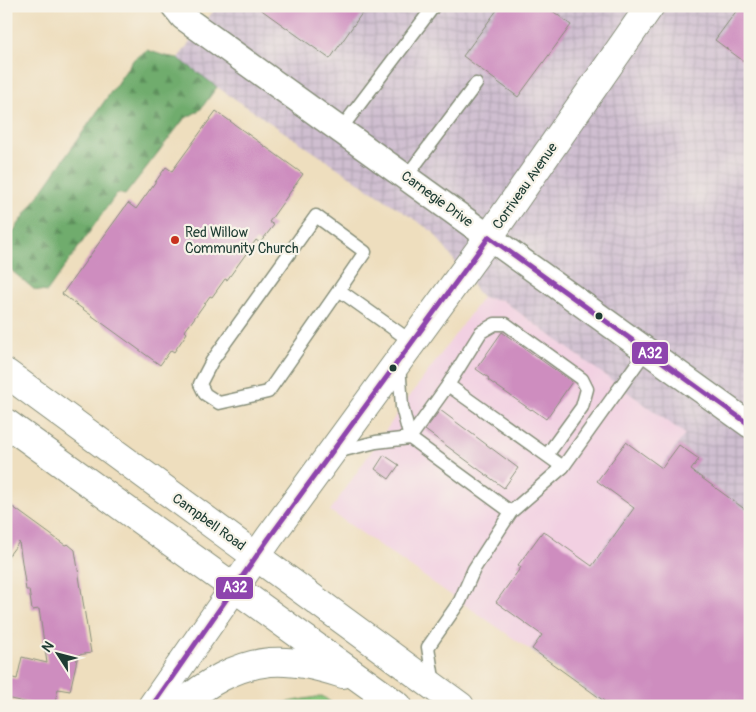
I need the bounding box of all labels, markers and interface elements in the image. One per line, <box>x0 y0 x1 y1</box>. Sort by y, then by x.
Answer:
street label: Corriveau Avenue <box>489 139 561 232</box>
street label: Carnegie Drive <box>398 167 476 231</box>
place label: Red Willow Community Church <box>185 224 299 257</box>
marker: Red Willow Community Church <box>169 234 181 246</box>
unlabelled marker <box>594 311 604 321</box>
line badge: A32 <box>631 341 669 365</box>
text: A32 <box>638 345 663 362</box>
unlabelled marker <box>388 363 398 373</box>
street label: Campbell Road <box>169 490 249 554</box>
line badge: A32 <box>215 576 254 600</box>
text: A32 <box>223 579 248 596</box>
north arrow <box>32 630 82 680</box>
text: N <box>38 638 58 655</box>

